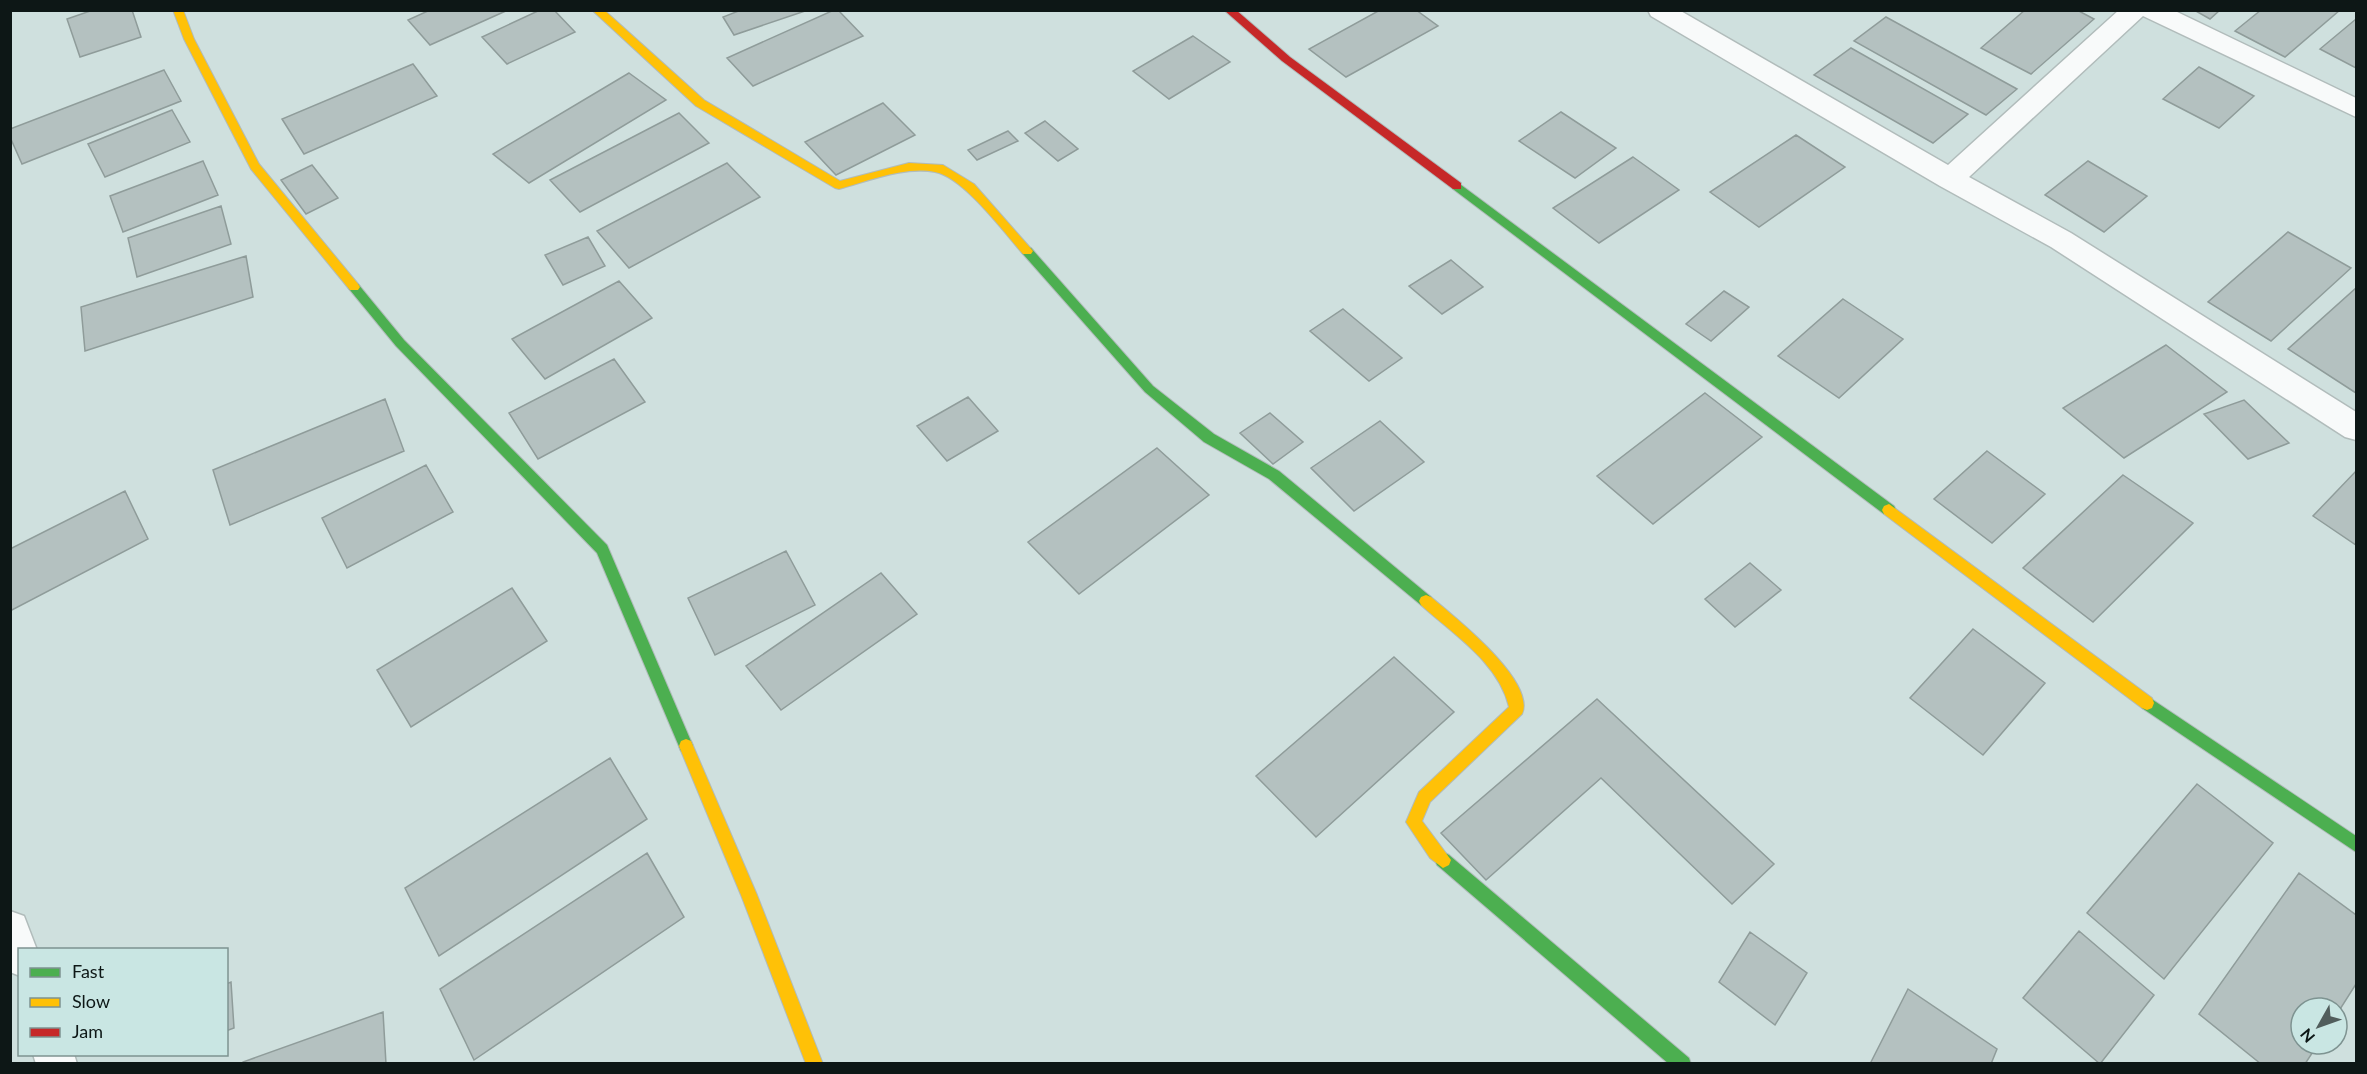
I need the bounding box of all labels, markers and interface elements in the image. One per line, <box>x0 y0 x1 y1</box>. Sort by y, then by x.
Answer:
legend <box>18 948 228 1056</box>
text: Fast <box>72 960 105 982</box>
text: Slow <box>72 990 110 1012</box>
north arrow <box>2289 996 2349 1056</box>
text: Jam <box>72 1020 103 1042</box>
text: N <box>2296 1025 2318 1047</box>

